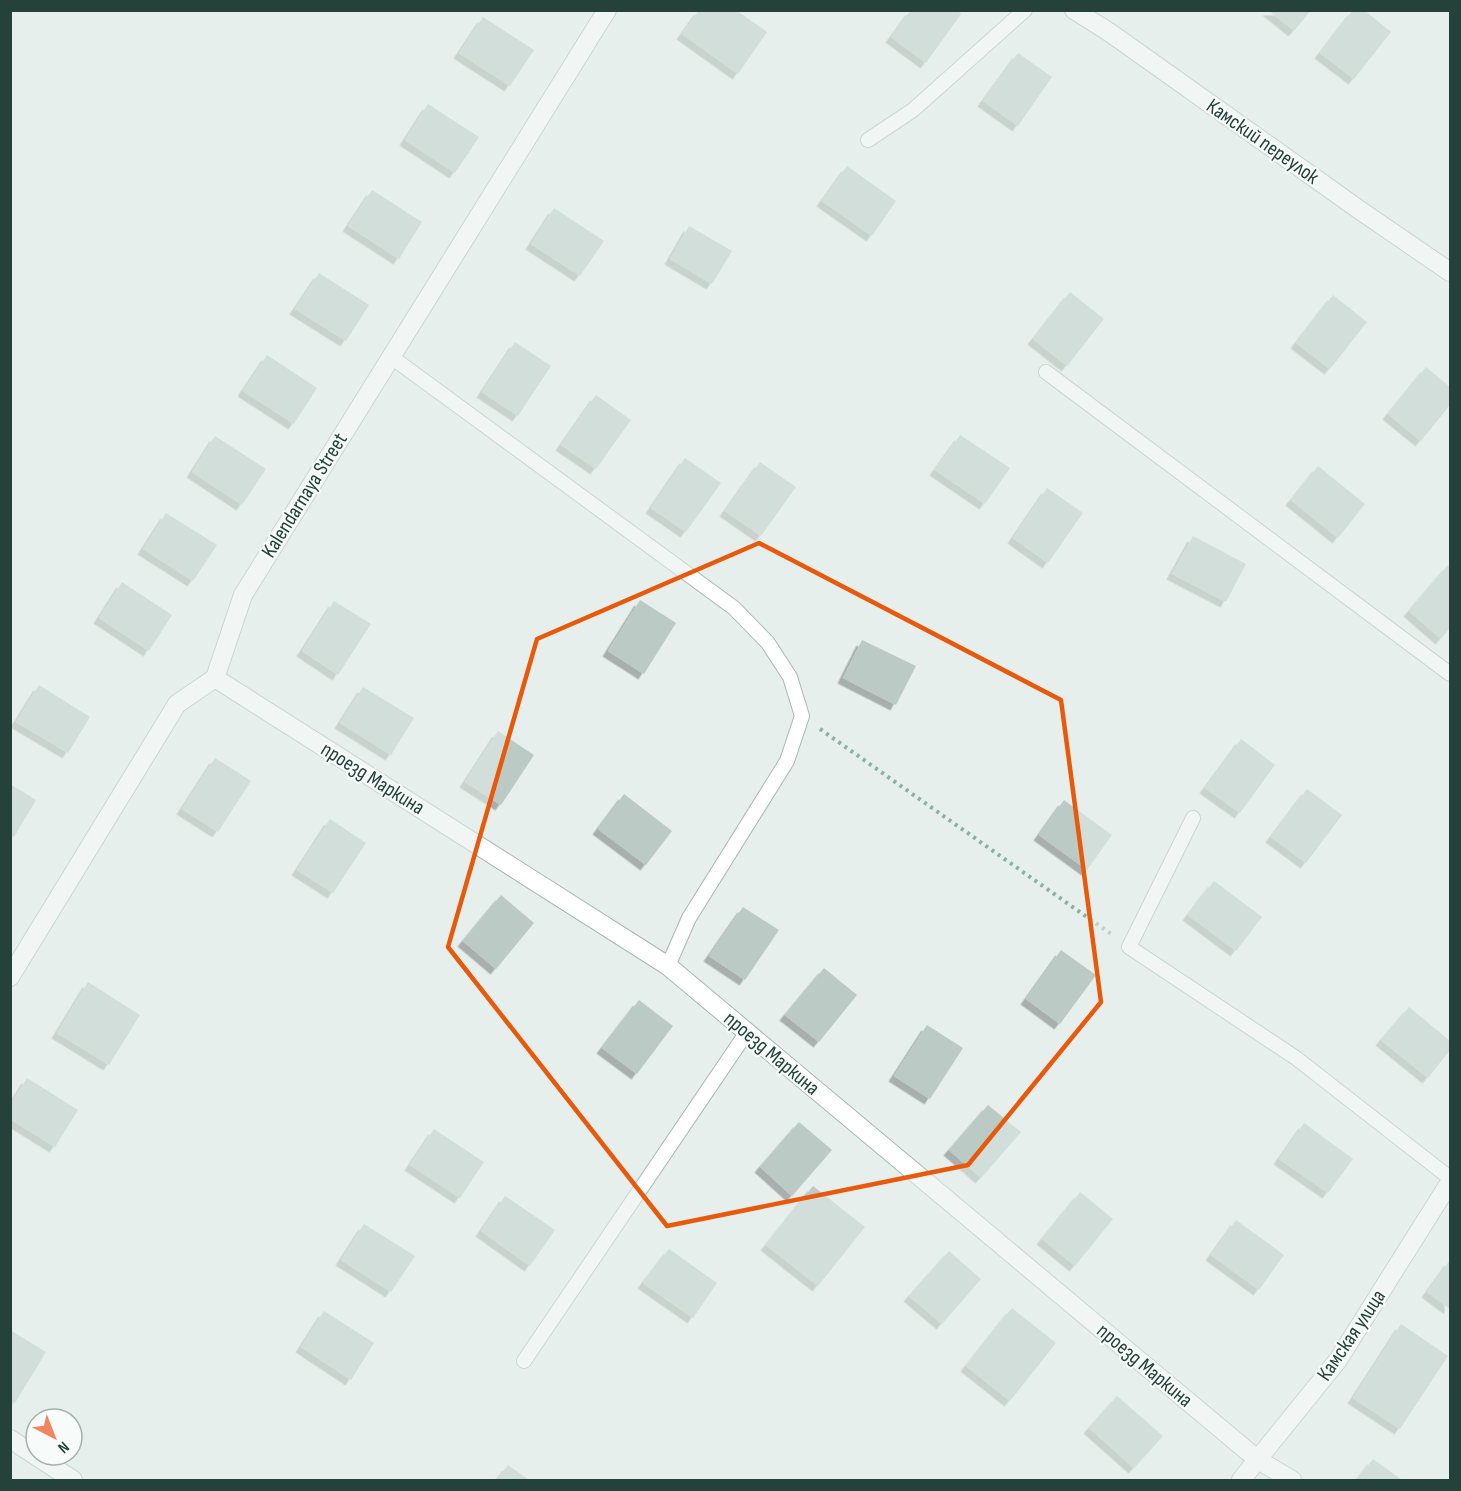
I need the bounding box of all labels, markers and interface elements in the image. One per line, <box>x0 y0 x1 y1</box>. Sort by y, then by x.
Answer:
street label: Камский переулок <box>1202 93 1324 189</box>
street label: Kalendarnaya Street <box>256 428 353 562</box>
street label: проезд Маркина <box>316 737 429 820</box>
street label: проезд Маркина <box>719 1006 825 1101</box>
street label: Камская улица <box>1312 1285 1391 1386</box>
street label: проезд Маркина <box>1092 1318 1198 1413</box>
north arrow <box>24 1407 84 1467</box>
text: N <box>54 1437 73 1457</box>

